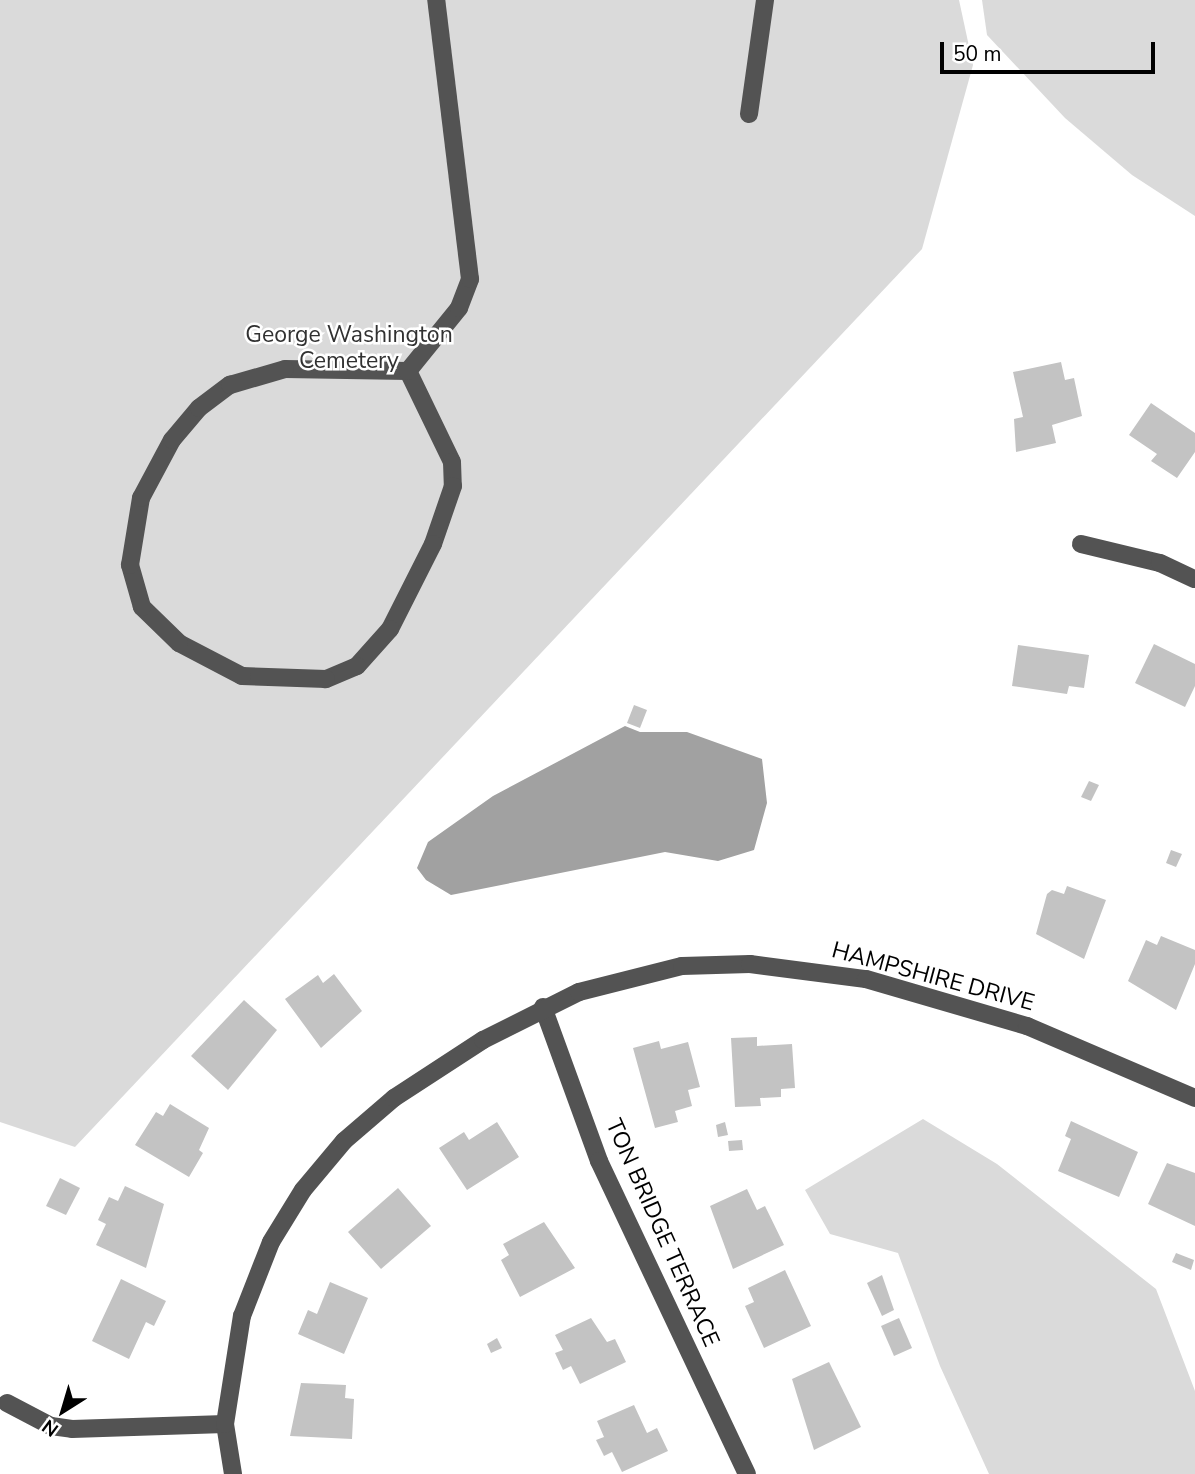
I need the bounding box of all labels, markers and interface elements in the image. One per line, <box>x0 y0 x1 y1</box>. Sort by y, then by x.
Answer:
scale bar <box>943 28 1158 72</box>
text: 50 m <box>953 40 1002 68</box>
park label: George Washington Cemetery <box>245 321 453 375</box>
street label: HAMPSHIRE DRIVE <box>829 937 1037 1017</box>
street label: TON BRIDGE TERRACE <box>599 1115 725 1351</box>
north arrow <box>28 1376 98 1446</box>
text: N <box>37 1413 64 1442</box>

